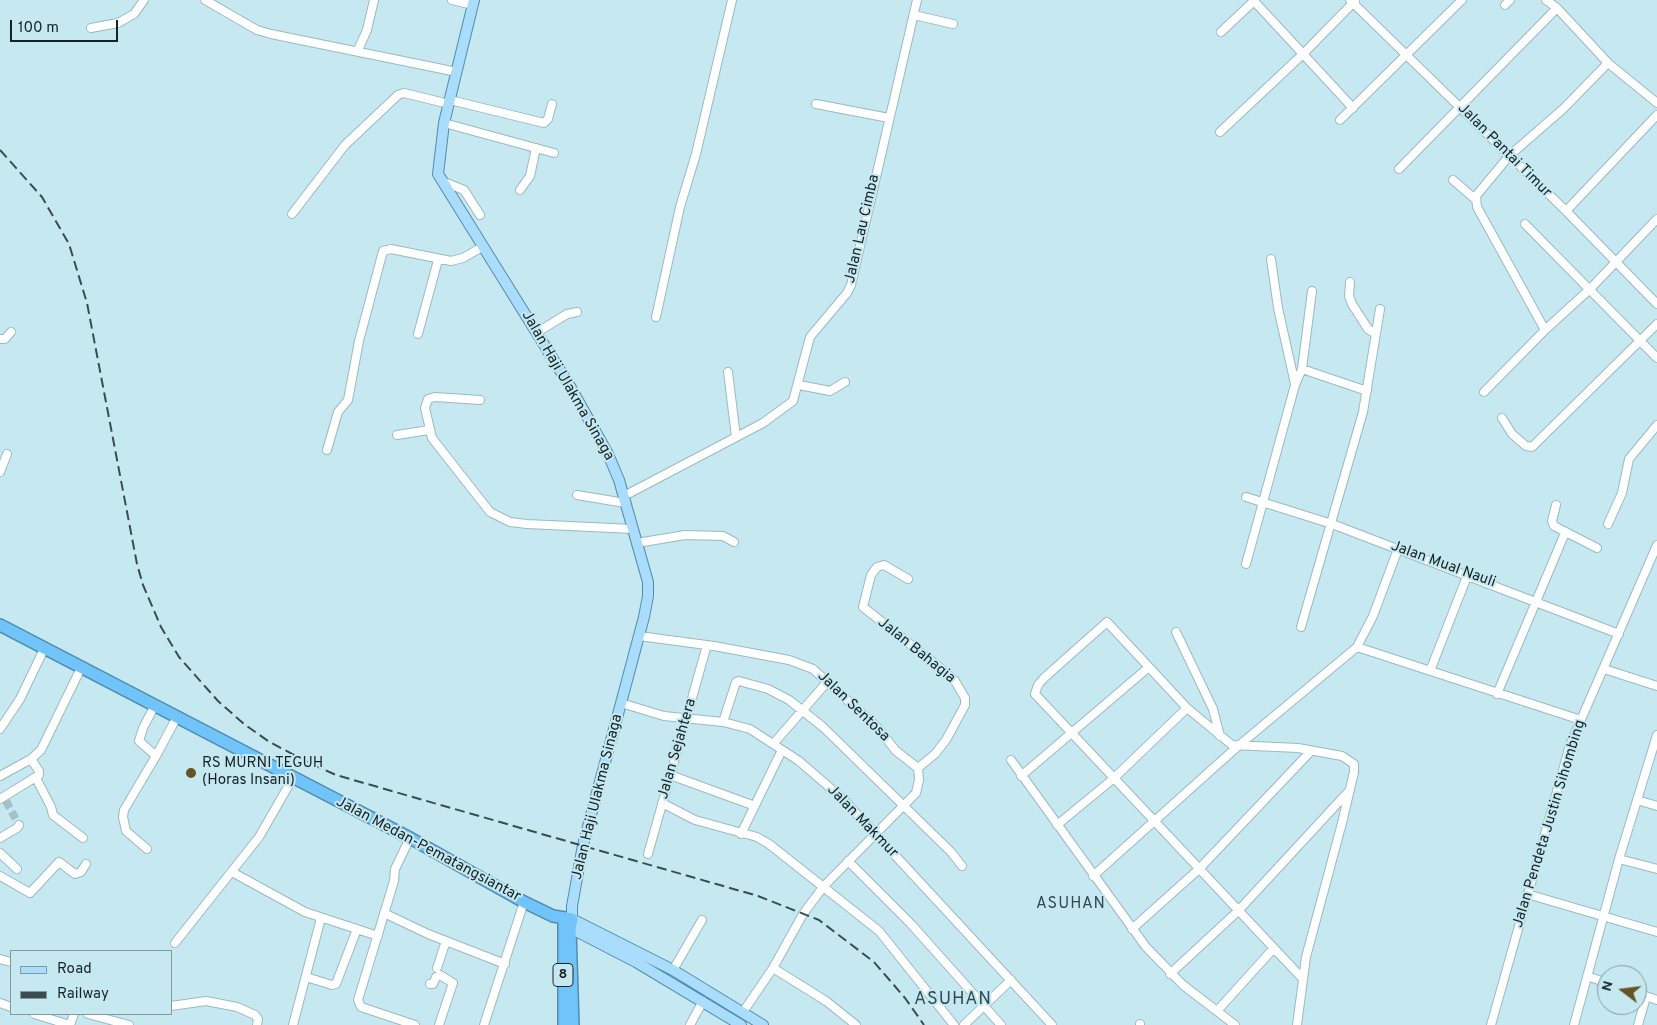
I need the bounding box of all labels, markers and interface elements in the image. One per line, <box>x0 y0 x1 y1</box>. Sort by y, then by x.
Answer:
scale bar <box>12 10 120 42</box>
text: 100 m <box>18 19 59 38</box>
street label: Jalan Pantai Timur <box>1453 100 1555 202</box>
street label: Jalan Lau Cimba <box>842 173 884 285</box>
street label: Jalan Haji Ulakma Sinaga <box>517 308 617 464</box>
street label: Jalan Mual Nauli <box>1388 538 1498 592</box>
street label: Jalan Bahagia <box>874 614 958 688</box>
street label: Jalan Sentosa <box>813 668 893 746</box>
street label: Jalan Sejahtera <box>655 697 701 801</box>
street label: Jalan Haji Ulakma Sinaga <box>569 712 627 882</box>
street label: Jalan Pendeta Justin Sihombing <box>1510 718 1590 930</box>
place label: RS MURNI TEGUH (Horas Insani) <box>202 755 323 790</box>
marker: RS MURNI TEGUH (Horas Insani) <box>184 766 198 780</box>
street label: Jalan Makmur <box>823 782 901 862</box>
street label: Jalan Medan-Pematangsiantar <box>333 794 523 906</box>
district label: ASUHAN <box>1035 895 1107 915</box>
legend <box>10 950 172 1015</box>
text: Road <box>57 960 92 979</box>
road number: 8 <box>553 964 573 986</box>
north arrow <box>1597 965 1647 1015</box>
text: N <box>1598 979 1618 993</box>
text: Railway <box>57 985 109 1004</box>
district label: ASUHAN <box>913 989 993 1011</box>

